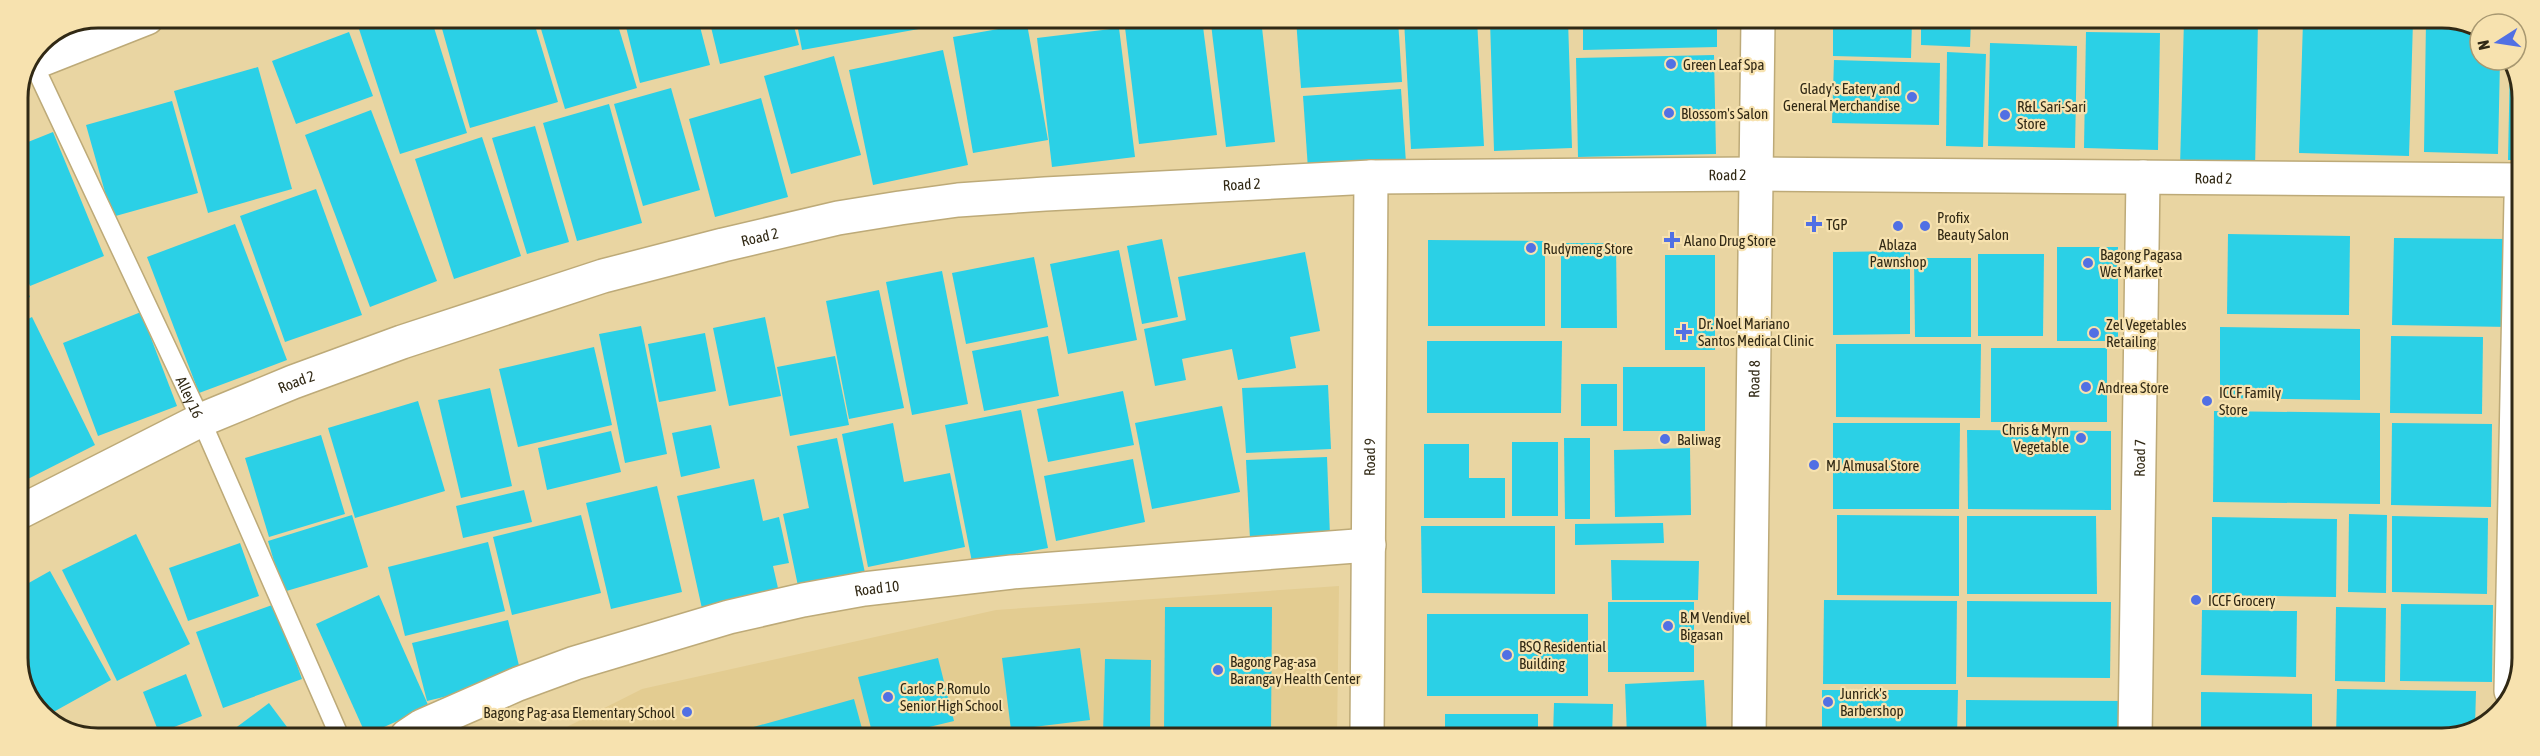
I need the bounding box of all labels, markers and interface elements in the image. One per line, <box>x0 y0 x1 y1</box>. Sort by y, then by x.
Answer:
north arrow <box>2468 12 2528 72</box>
text: N <box>2474 39 2493 52</box>
place label: Green Leaf Spa <box>1683 56 1764 73</box>
marker: Green Leaf Spa <box>1664 57 1678 71</box>
place label: Glady's Eatery and General Merchandise <box>1783 80 1900 114</box>
marker: Glady's Eatery and General Merchandise <box>1905 90 1919 104</box>
place label: R&L Sari-Sari Store <box>2017 98 2086 132</box>
place label: Blossom's Salon <box>1681 105 1768 122</box>
marker: Blossom's Salon <box>1662 106 1676 120</box>
marker: R&L Sari-Sari Store <box>1998 108 2012 122</box>
street label: Road 2 <box>1708 166 1746 183</box>
street label: Road 2 <box>2194 169 2232 186</box>
street label: Road 2 <box>1222 174 1261 193</box>
place label: Profix Beauty Salon <box>1937 209 2009 243</box>
place label: TGP <box>1826 216 1848 233</box>
marker: TGP <box>1807 217 1821 231</box>
marker: Ablaza Pawnshop <box>1891 219 1905 233</box>
marker: Profix Beauty Salon <box>1918 219 1932 233</box>
street label: Road 2 <box>739 224 780 249</box>
place label: Alano Drug Store <box>1684 232 1776 249</box>
marker: Alano Drug Store <box>1665 233 1679 247</box>
place label: Ablaza Pawnshop <box>1870 236 1927 270</box>
place label: Rudymeng Store <box>1543 240 1633 257</box>
marker: Rudymeng Store <box>1524 241 1538 255</box>
place label: Bagong Pagasa Wet Market <box>2100 246 2183 280</box>
marker: Bagong Pagasa Wet Market <box>2081 256 2095 270</box>
place label: Dr. Noel Mariano Santos Medical Clinic <box>1698 315 1814 349</box>
place label: Zel Vegetables Retailing <box>2106 316 2187 350</box>
marker: Dr. Noel Mariano Santos Medical Clinic <box>1675 323 1693 341</box>
marker: Zel Vegetables Retailing <box>2087 326 2101 340</box>
street label: Road 8 <box>1745 360 1762 398</box>
street label: Road 2 <box>275 366 317 396</box>
street label: Alley 16 <box>173 373 207 421</box>
place label: Andrea Store <box>2098 379 2169 396</box>
marker: Andrea Store <box>2079 380 2093 394</box>
place label: ICCF Family Store <box>2219 384 2281 418</box>
marker: ICCF Family Store <box>2200 394 2214 408</box>
place label: Chris & Myrn Vegetable <box>2002 421 2069 455</box>
place label: Baliwag <box>1677 431 1721 448</box>
marker: Chris & Myrn Vegetable <box>2074 431 2088 445</box>
marker: Baliwag <box>1658 432 1672 446</box>
street label: Road 9 <box>1360 438 1378 476</box>
street label: Road 7 <box>2130 439 2148 477</box>
place label: MJ Almusal Store <box>1826 457 1920 474</box>
marker: MJ Almusal Store <box>1807 458 1821 472</box>
street label: Road 10 <box>853 577 900 599</box>
place label: ICCF Grocery <box>2208 592 2276 609</box>
marker: ICCF Grocery <box>2189 593 2203 607</box>
place label: B.M Vendivel Bigasan <box>1680 609 1750 643</box>
marker: B.M Vendivel Bigasan <box>1661 619 1675 633</box>
place label: BSQ Residential Building <box>1519 638 1606 672</box>
marker: BSQ Residential Building <box>1500 648 1514 662</box>
place label: Bagong Pag-asa Barangay Health Center <box>1230 653 1361 687</box>
marker: Bagong Pag-asa Barangay Health Center <box>1211 663 1225 677</box>
place label: Carlos P. Romulo Senior High School <box>900 680 1003 714</box>
place label: Junrick's Barbershop <box>1840 685 1904 719</box>
marker: Carlos P. Romulo Senior High School <box>881 690 895 704</box>
marker: Junrick's Barbershop <box>1821 695 1835 709</box>
place label: Bagong Pag-asa Elementary School <box>483 704 675 721</box>
marker: Bagong Pag-asa Elementary School <box>680 705 694 719</box>

